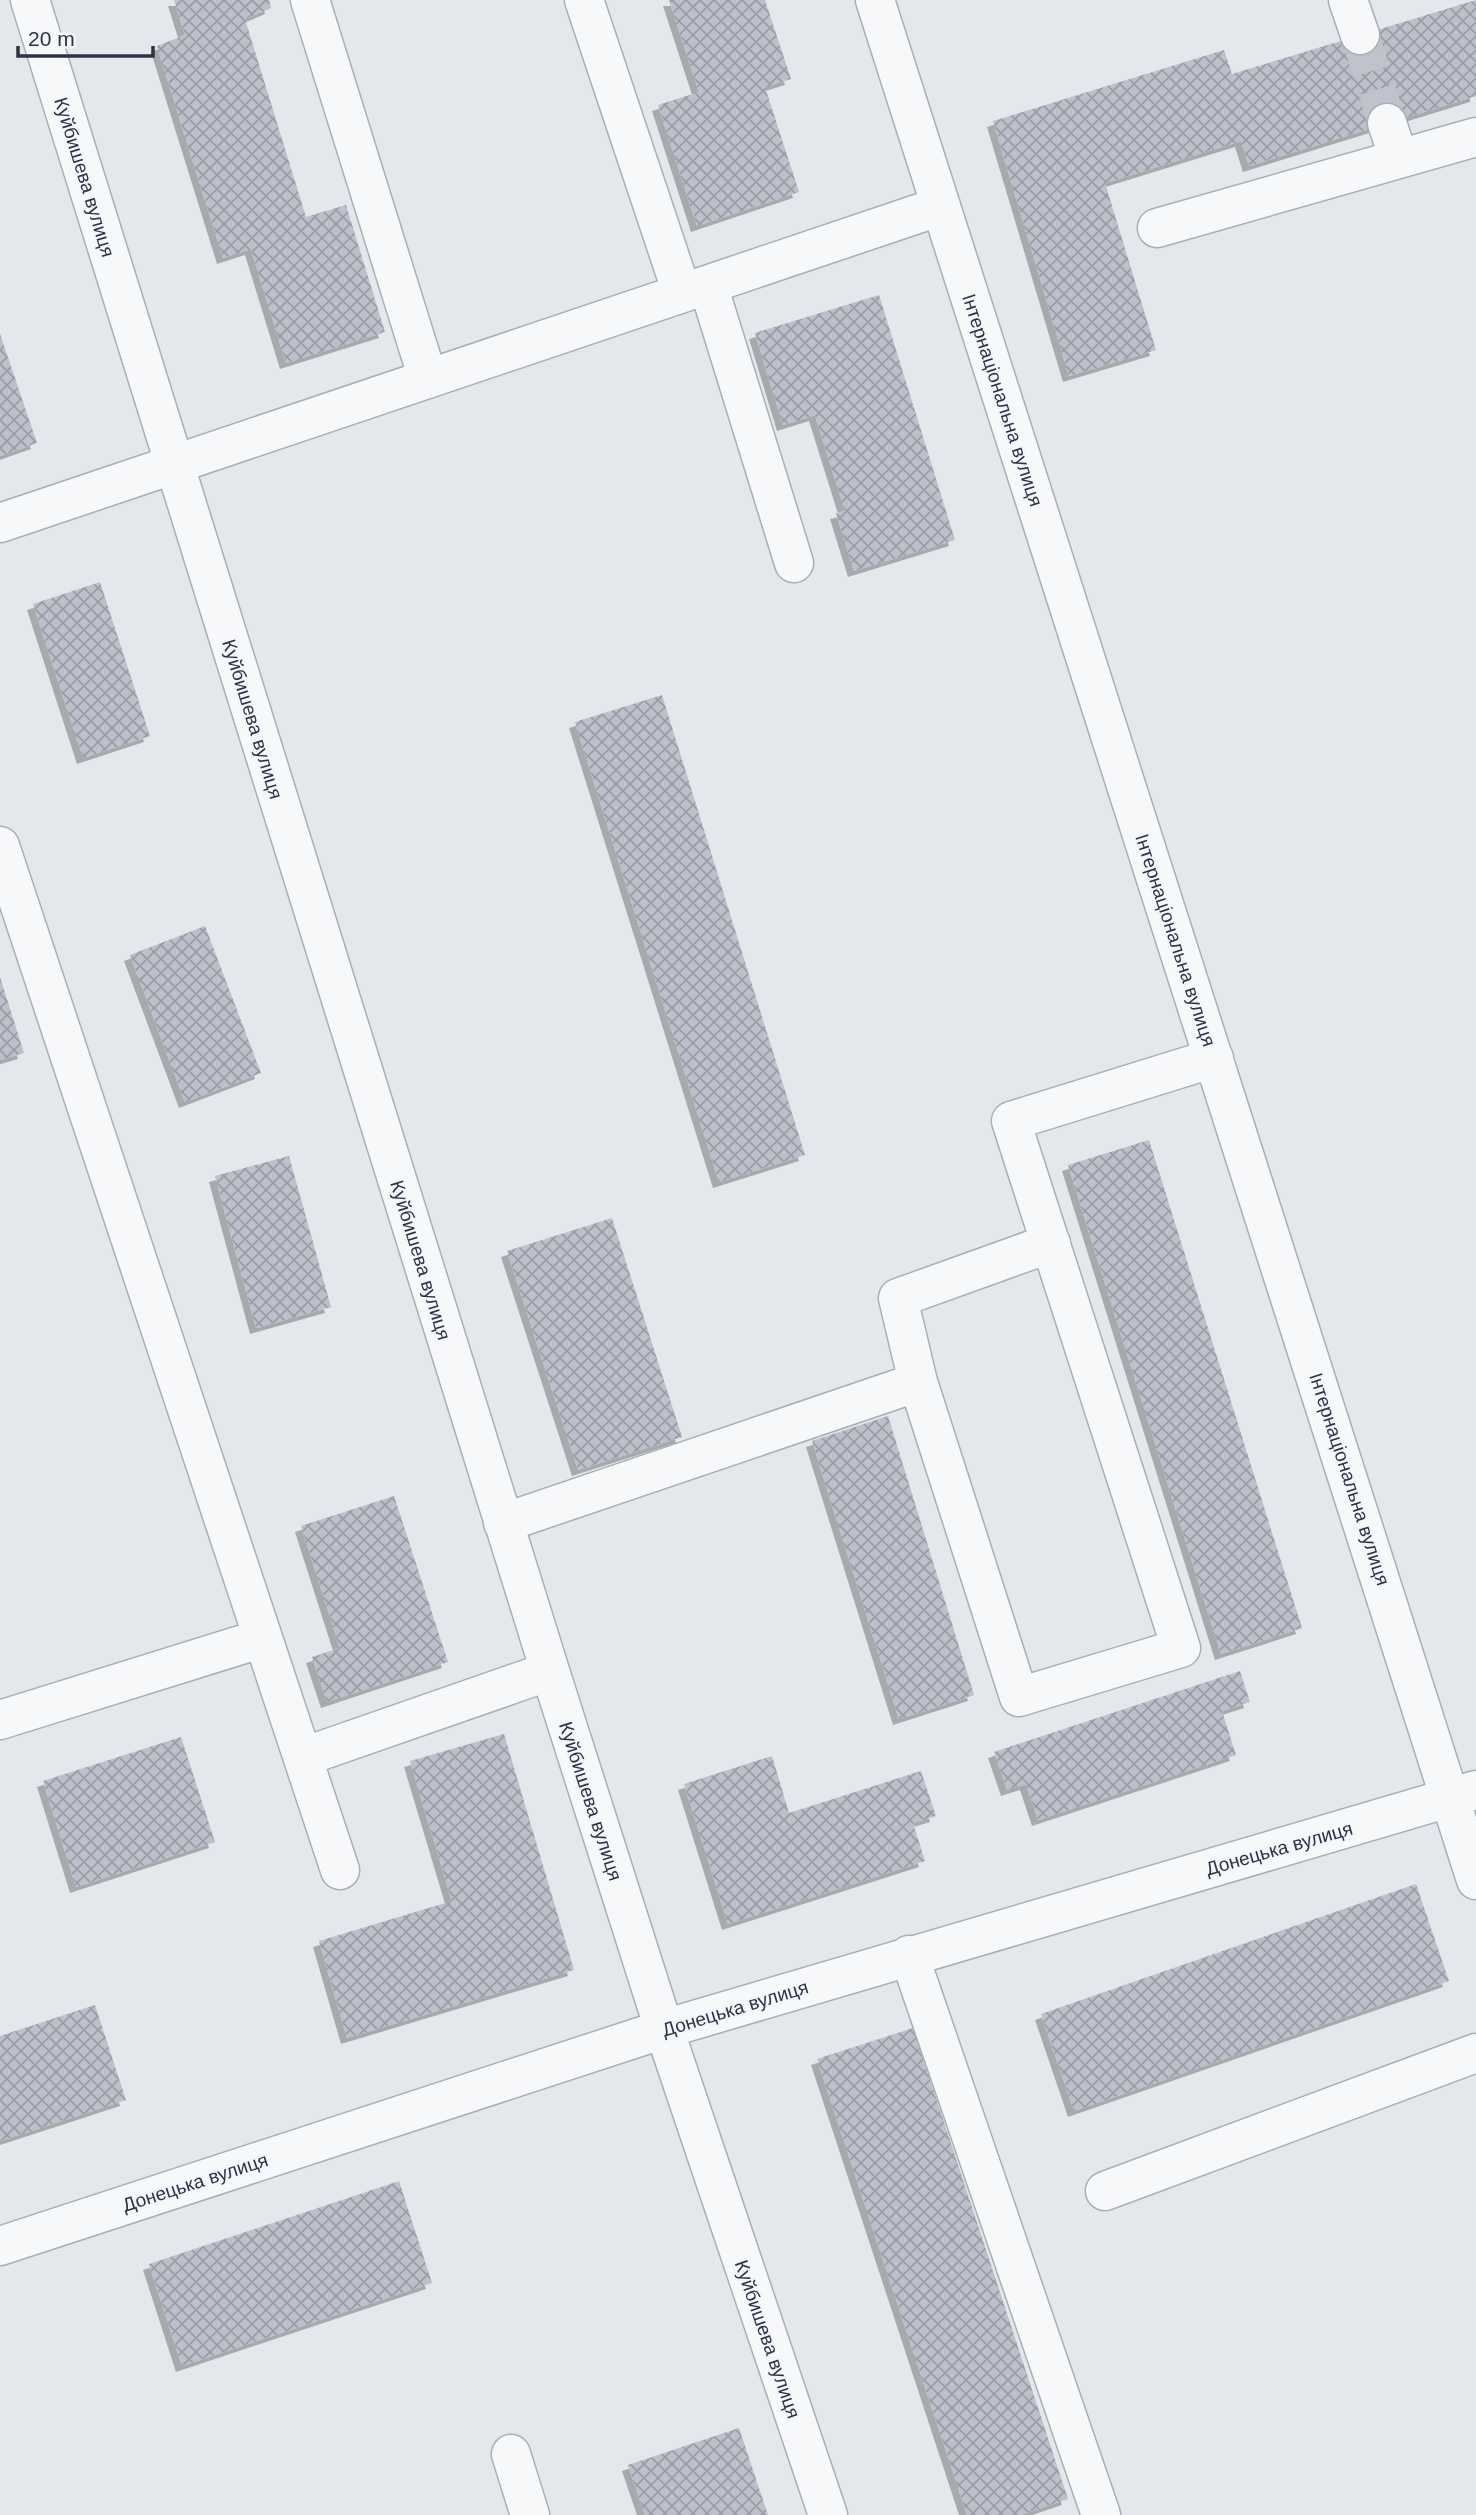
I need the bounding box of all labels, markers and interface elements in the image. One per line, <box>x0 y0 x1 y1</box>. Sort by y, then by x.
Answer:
scale bar <box>18 14 152 58</box>
text: 20 m <box>28 27 75 50</box>
street label: Куйбишева вулиця <box>50 95 119 260</box>
street label: Інтернаціональна вулиця <box>958 291 1047 509</box>
street label: Куйбишева вулиця <box>218 637 287 802</box>
street label: Інтернаціональна вулиця <box>1131 831 1220 1049</box>
street label: Куйбишева вулиця <box>386 1178 455 1343</box>
street label: Інтернаціональна вулиця <box>1305 1370 1394 1588</box>
street label: Куйбишева вулиця <box>555 1719 626 1883</box>
street label: Донецька вулиця <box>1203 1817 1355 1879</box>
street label: Донецька вулиця <box>660 1976 811 2041</box>
street label: Донецька вулиця <box>120 2149 271 2216</box>
street label: Куйбишева вулиця <box>731 2257 804 2421</box>

